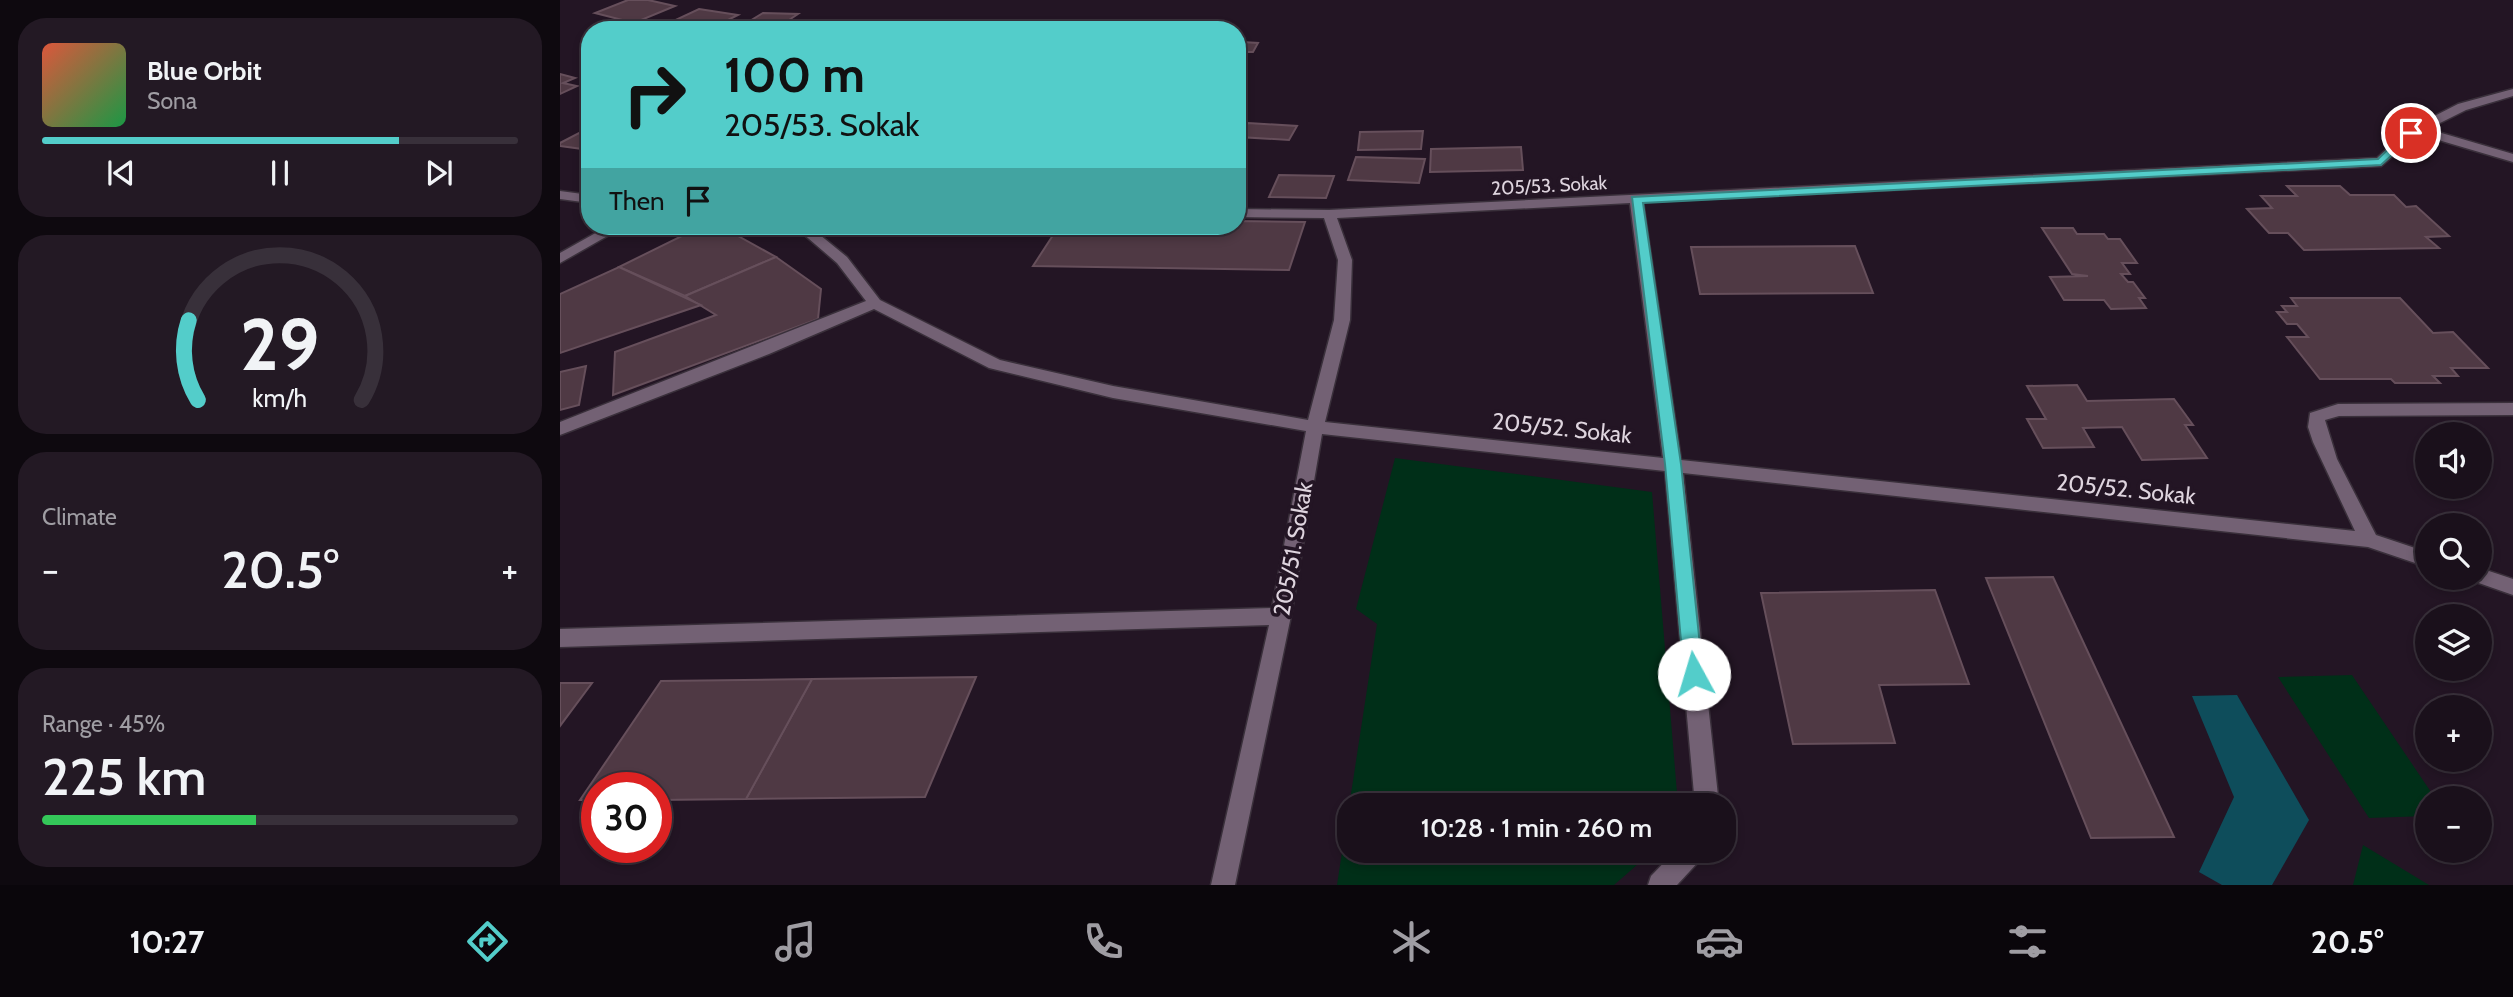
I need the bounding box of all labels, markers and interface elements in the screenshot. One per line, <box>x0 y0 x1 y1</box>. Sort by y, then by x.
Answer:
text: 100 m <box>724 45 865 104</box>
icon: right <box>609 49 700 140</box>
text: Blue Orbit <box>147 55 262 87</box>
text: Sona <box>147 87 197 115</box>
pin <box>2381 103 2441 163</box>
text: 205/53. Sokak <box>724 105 919 144</box>
icon: arrive <box>2392 114 2430 152</box>
icon: previous <box>102 154 140 192</box>
icon: pause <box>261 154 299 192</box>
icon: next <box>420 154 458 192</box>
street label: 205/53. Sokak <box>1490 171 1608 200</box>
icon: arrive <box>679 182 717 220</box>
text: Then <box>609 185 665 217</box>
text: 29 <box>240 301 320 389</box>
text: km/h <box>253 383 307 413</box>
street label: 205/52. Sokak <box>1491 407 1634 449</box>
map controls <box>2415 422 2492 863</box>
button: sound <box>2415 422 2492 499</box>
street label: 205/52. Sokak <box>2055 468 2198 510</box>
street label: 205/51. Sokak <box>1267 479 1319 618</box>
text: Climate <box>42 503 117 531</box>
button: search <box>2415 513 2492 590</box>
text: 20.5° <box>221 538 339 601</box>
text: − <box>42 546 59 593</box>
text: + <box>501 546 518 593</box>
button: layers <box>2415 604 2492 681</box>
position arrow <box>1657 637 1731 711</box>
button: + <box>2415 695 2492 772</box>
text: Range · 45% <box>42 710 165 738</box>
text: 225 km <box>42 745 206 808</box>
speed limit sign: 30 <box>581 772 672 863</box>
button: − <box>2415 786 2492 863</box>
text: 10:28 · 1 min · 260 m <box>1421 812 1652 844</box>
icon: directions <box>463 917 512 966</box>
icon: music <box>771 917 820 966</box>
icon: phone <box>1079 917 1128 966</box>
icon: climate <box>1387 917 1436 966</box>
icon: car <box>1695 917 1744 966</box>
icon: filters <box>2003 917 2052 966</box>
text: 10:27 <box>129 922 204 961</box>
text: 20.5° <box>2311 922 2384 961</box>

